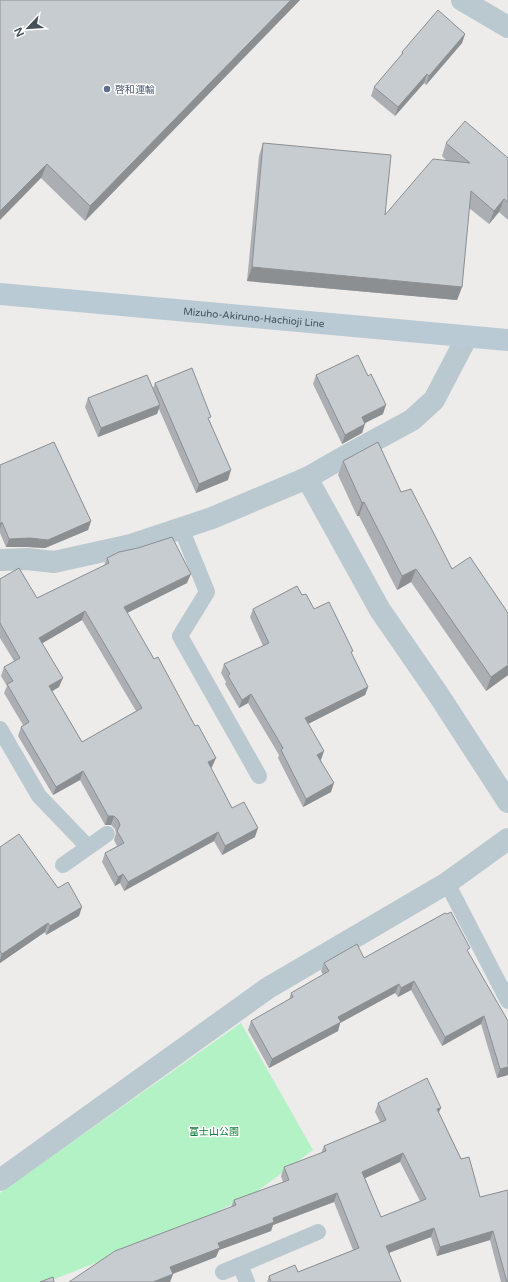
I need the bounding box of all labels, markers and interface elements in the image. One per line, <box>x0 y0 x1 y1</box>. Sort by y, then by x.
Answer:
north arrow <box>8 8 48 48</box>
text: N <box>12 25 27 39</box>
marker: 啓和運輸 <box>102 84 112 94</box>
place label: 啓和運輸 <box>115 84 155 96</box>
street label: Mizuho-Akiruno-Hachioji Line <box>183 306 325 330</box>
park label: 富士山公園 <box>189 1126 239 1138</box>

